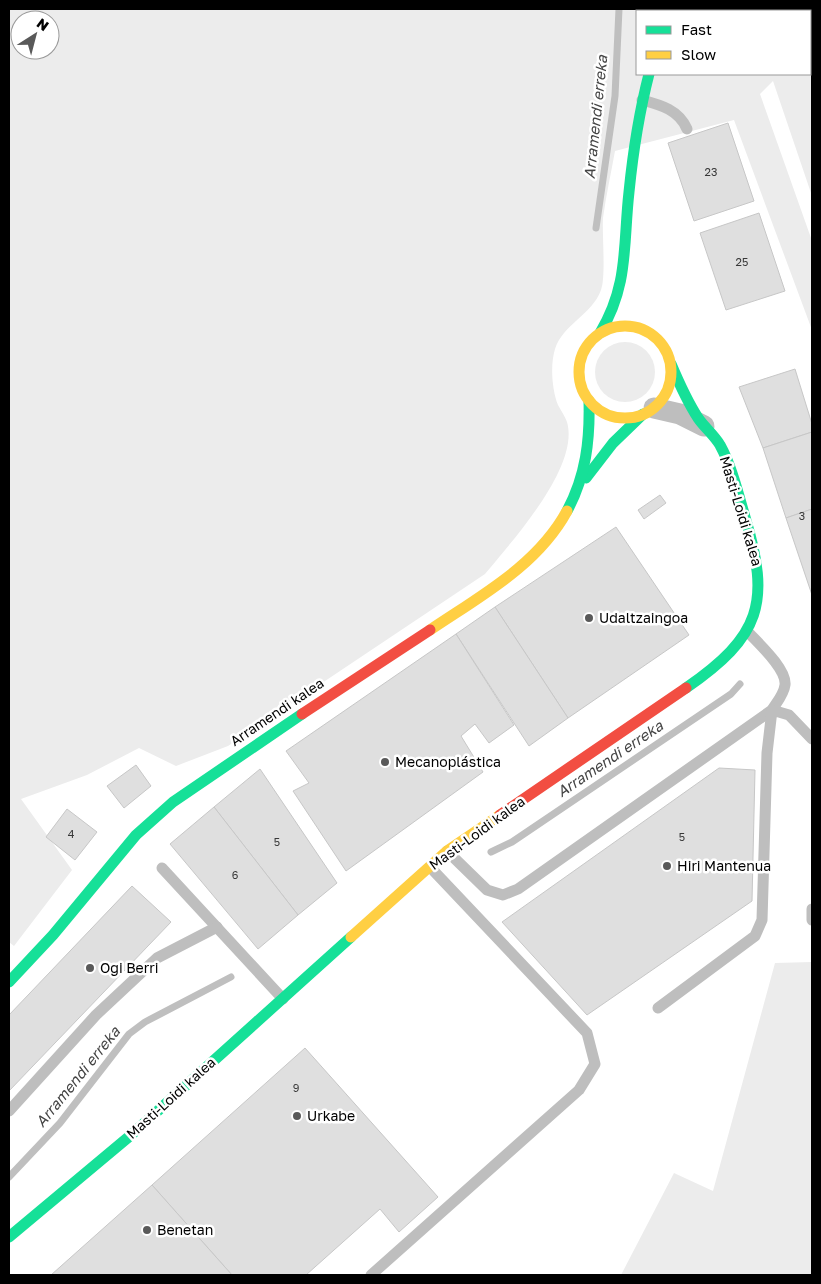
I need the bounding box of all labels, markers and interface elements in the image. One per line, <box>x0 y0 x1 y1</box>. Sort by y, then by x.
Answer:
north arrow <box>10 10 60 60</box>
legend <box>636 10 811 75</box>
text: N <box>34 14 52 34</box>
text: Fast <box>681 20 712 38</box>
text: Slow <box>681 45 716 63</box>
water label: Arramendi erreka <box>580 54 610 180</box>
house number: 23 <box>705 165 717 178</box>
house number: 25 <box>736 255 748 268</box>
street label: Masti-Loidi kalea <box>717 454 766 568</box>
house number: 3 <box>799 509 805 522</box>
place label: Udaltzaingoa <box>599 609 688 626</box>
marker: Udaltzaingoa <box>583 612 595 624</box>
street label: Arramendi kalea <box>227 674 327 749</box>
water label: Arramendi erreka <box>553 716 666 800</box>
place label: Mecanoplástica <box>395 753 501 770</box>
marker: Mecanoplástica <box>379 756 391 768</box>
street label: Masti-Loidi kalea <box>426 792 528 873</box>
house number: 4 <box>68 827 75 840</box>
house number: 5 <box>679 830 685 843</box>
house number: 5 <box>274 835 280 848</box>
place label: Hiri Mantenua <box>677 857 771 874</box>
marker: Hiri Mantenua <box>661 860 673 872</box>
house number: 6 <box>232 868 239 881</box>
place label: Ogi Berri <box>100 959 158 976</box>
marker: Ogi Berri <box>84 962 96 974</box>
water label: Arramendi erreka <box>31 1022 124 1130</box>
street label: Masti-Loidi kalea <box>123 1053 219 1142</box>
house number: 9 <box>293 1081 299 1094</box>
place label: Urkabe <box>307 1107 355 1124</box>
marker: Urkabe <box>291 1110 303 1122</box>
place label: Benetan <box>157 1221 213 1238</box>
marker: Benetan <box>141 1224 153 1236</box>

